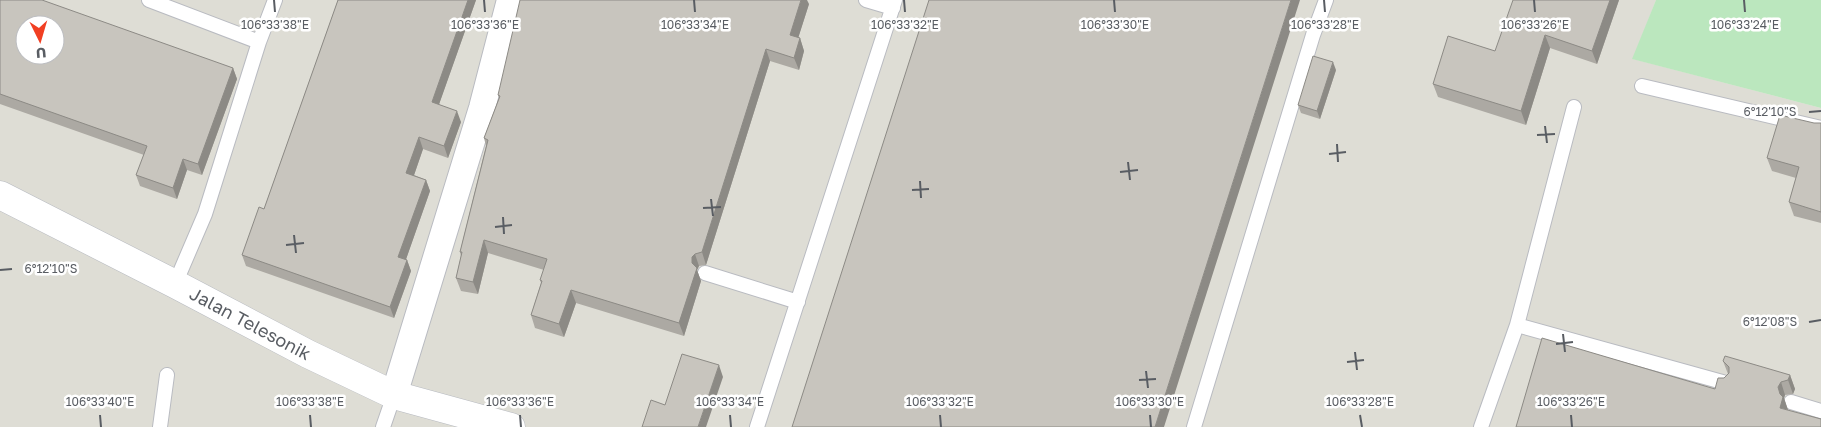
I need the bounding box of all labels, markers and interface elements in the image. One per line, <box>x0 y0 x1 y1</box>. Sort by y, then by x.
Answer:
north arrow <box>15 15 65 65</box>
text: 106°33'38"E <box>241 17 309 32</box>
text: 106°33'36"E <box>451 17 519 32</box>
text: 106°33'34"E <box>661 17 729 32</box>
text: 106°33'32"E <box>871 17 939 32</box>
text: 106°33'30"E <box>1081 17 1149 32</box>
text: 106°33'28"E <box>1291 17 1359 32</box>
text: 106°33'26"E <box>1501 17 1569 32</box>
text: 106°33'24"E <box>1711 17 1779 32</box>
text: U <box>35 45 47 62</box>
text: 6°12'10"S <box>1744 104 1797 119</box>
text: 6°12'10"S <box>25 261 78 276</box>
street label: Jalan Telesonik <box>186 282 315 364</box>
text: 6°12'08"S <box>1743 314 1798 329</box>
text: 106°33'40"E <box>66 394 134 409</box>
text: 106°33'38"E <box>276 394 344 409</box>
text: 106°33'36"E <box>486 394 554 409</box>
text: 106°33'34"E <box>696 394 764 409</box>
text: 106°33'32"E <box>906 394 974 409</box>
text: 106°33'30"E <box>1116 394 1184 409</box>
text: 106°33'28"E <box>1326 394 1394 409</box>
text: 106°33'26"E <box>1537 394 1605 409</box>

